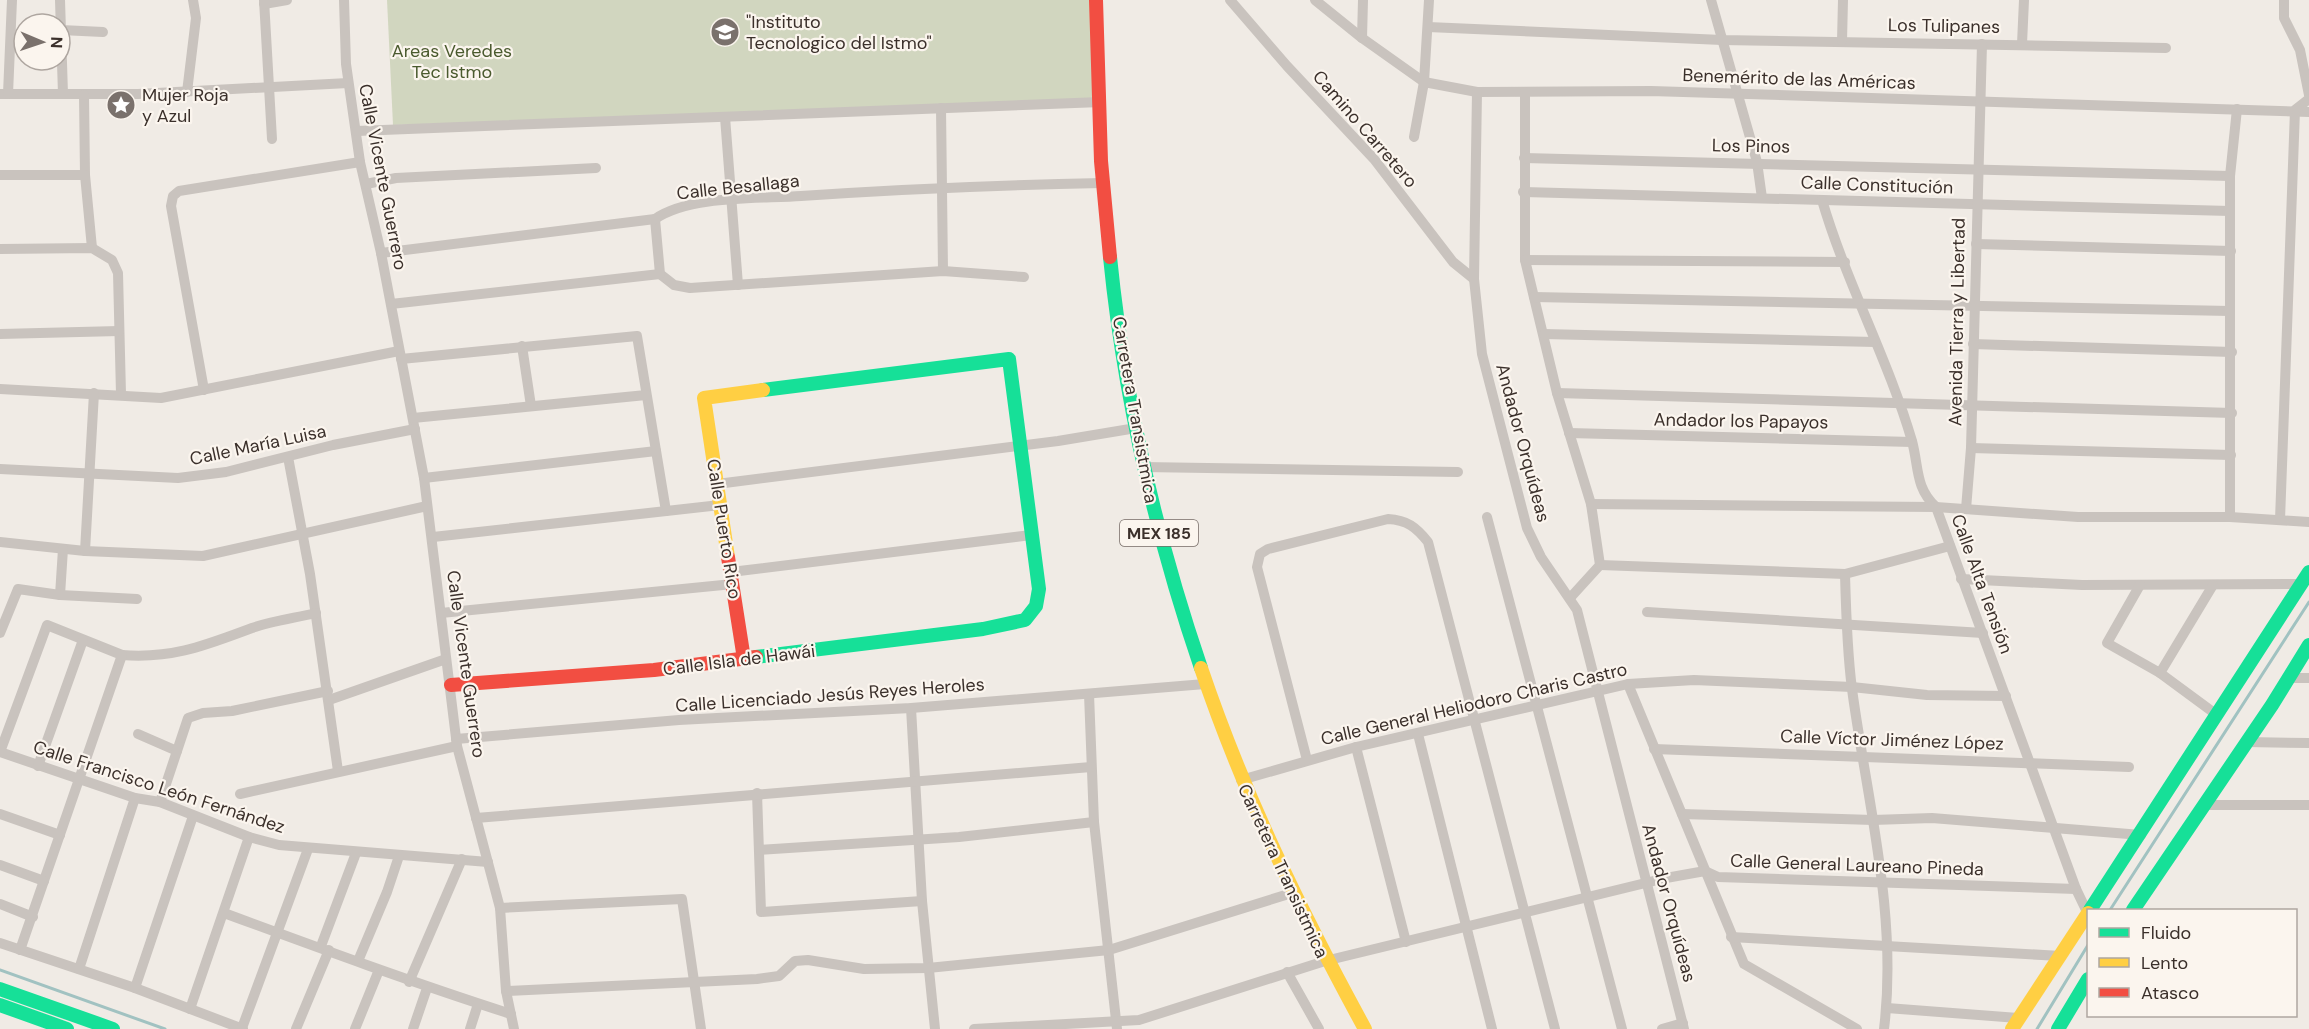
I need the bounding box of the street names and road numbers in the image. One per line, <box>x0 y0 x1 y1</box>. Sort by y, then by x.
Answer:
street label: Los Tulipanes <box>1888 13 2000 39</box>
street label: Benemérito de las Américas <box>1682 63 1916 95</box>
street label: Camino Carretero <box>1307 65 1423 193</box>
street label: Calle Vicente Guerrero <box>353 82 413 272</box>
street label: Los Pinos <box>1712 133 1790 159</box>
street label: Calle Besallaga <box>675 169 801 205</box>
street label: Calle Constitución <box>1800 170 1954 200</box>
street label: Avenida Tierra y Libertad <box>1943 218 1971 426</box>
street label: Carretera Transistmica <box>1107 315 1163 505</box>
street label: Andador Orquídeas <box>1490 361 1556 525</box>
street label: Andador los Papayos <box>1653 407 1829 435</box>
street label: Calle María Luisa <box>188 419 328 471</box>
street label: Calle Puerto Rico <box>701 457 747 601</box>
street label: Calle Alta Tensión <box>1946 511 2018 657</box>
road number: MEX 185 <box>1120 520 1198 546</box>
street label: Calle Vicente Guerrero <box>441 569 491 759</box>
street label: Calle Isla de Hawái <box>661 639 817 681</box>
street label: Calle General Heliodoro Charis Castro <box>1318 657 1630 751</box>
street label: Calle Licenciado Jesús Reyes Heroles <box>675 672 985 718</box>
street label: Calle Víctor Jiménez López <box>1780 724 2004 756</box>
street label: Calle Francisco León Fernández <box>30 735 288 839</box>
street label: Carretera Transistmica <box>1232 780 1334 962</box>
street label: Andador Orquídeas <box>1636 821 1702 985</box>
street label: Calle General Laureano Pineda <box>1730 849 1984 881</box>

